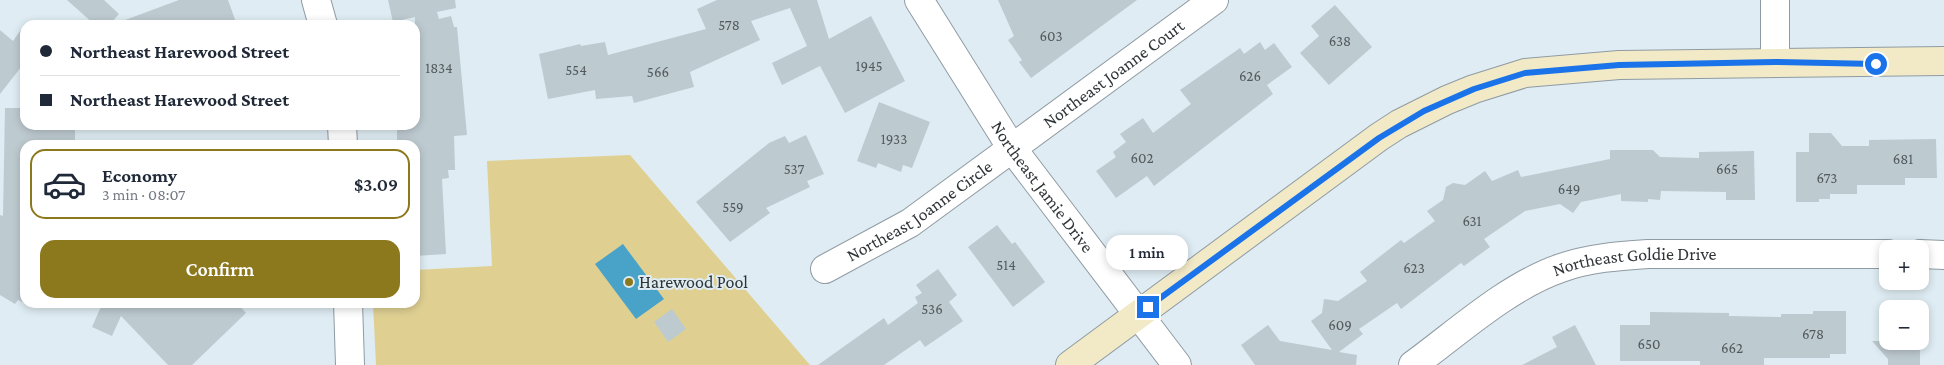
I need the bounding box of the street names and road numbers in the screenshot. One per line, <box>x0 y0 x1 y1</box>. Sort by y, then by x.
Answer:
street label: Northeast Joanne Court <box>1039 15 1189 132</box>
street label: Northeast Jamie Drive <box>987 117 1098 257</box>
street label: Northeast Joanne Circle <box>843 156 996 265</box>
street label: Northeast Goldie Drive <box>1550 244 1717 280</box>

